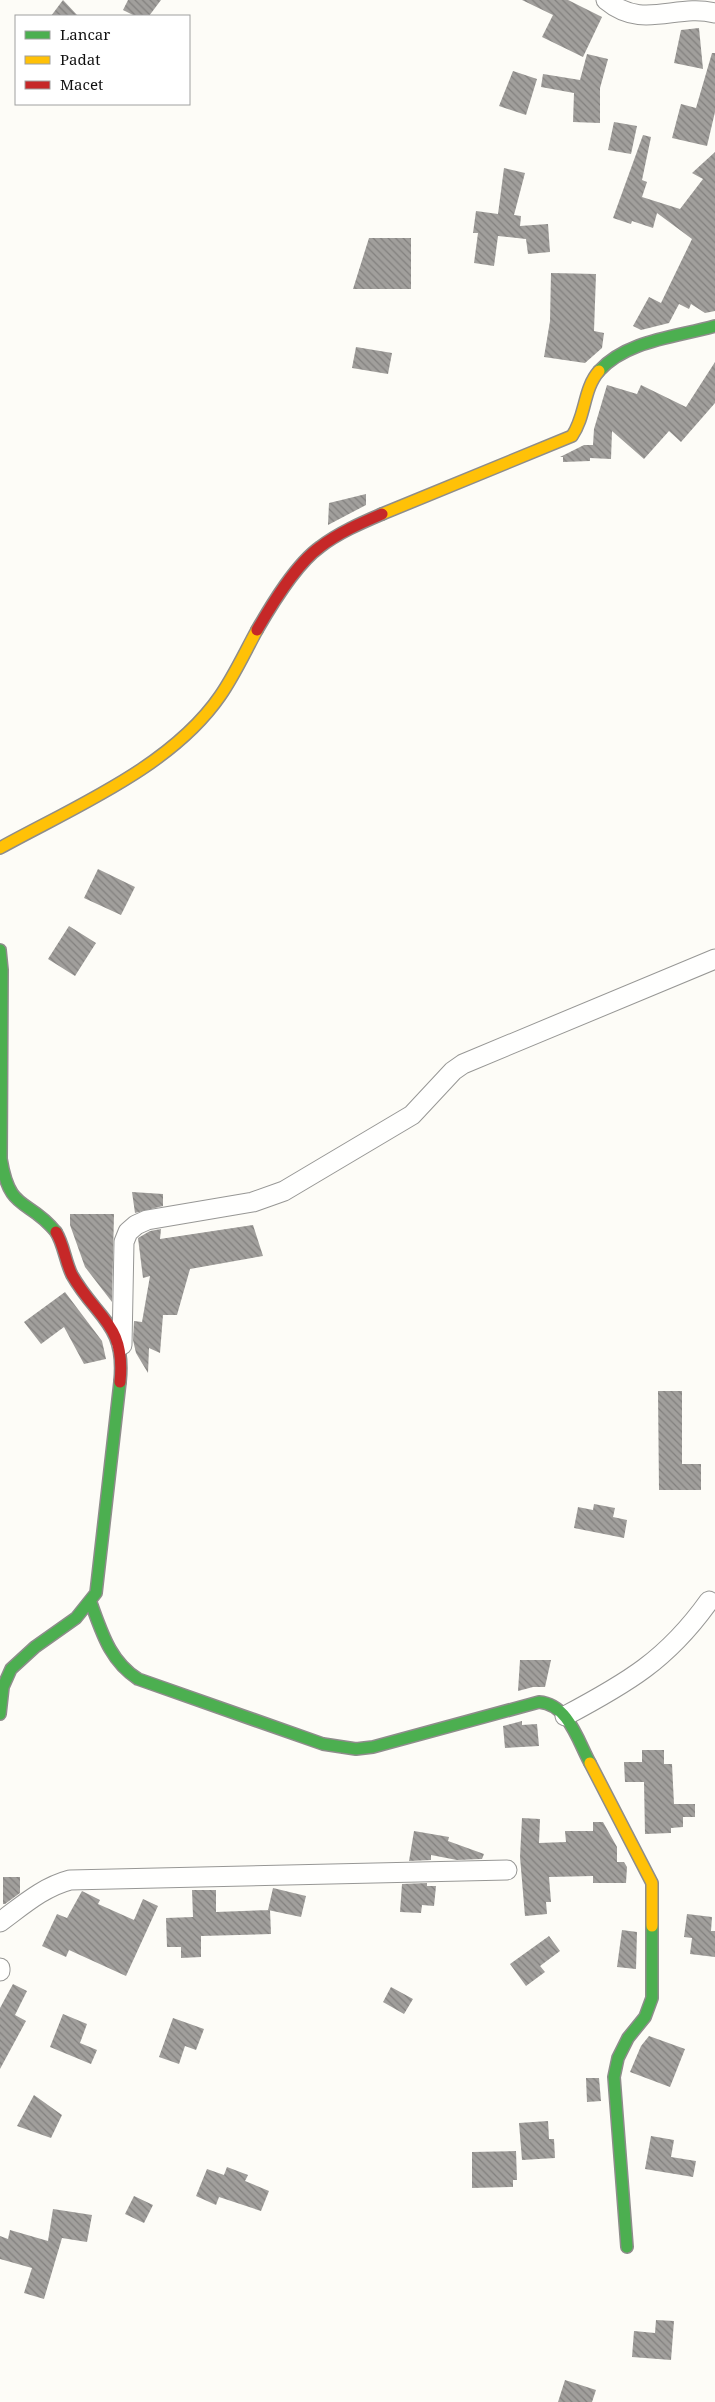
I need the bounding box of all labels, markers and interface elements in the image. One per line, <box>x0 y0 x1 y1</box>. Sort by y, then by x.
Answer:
legend <box>15 15 190 105</box>
text: Lancar <box>60 24 110 44</box>
text: Padat <box>60 49 100 69</box>
text: Macet <box>60 74 103 94</box>

